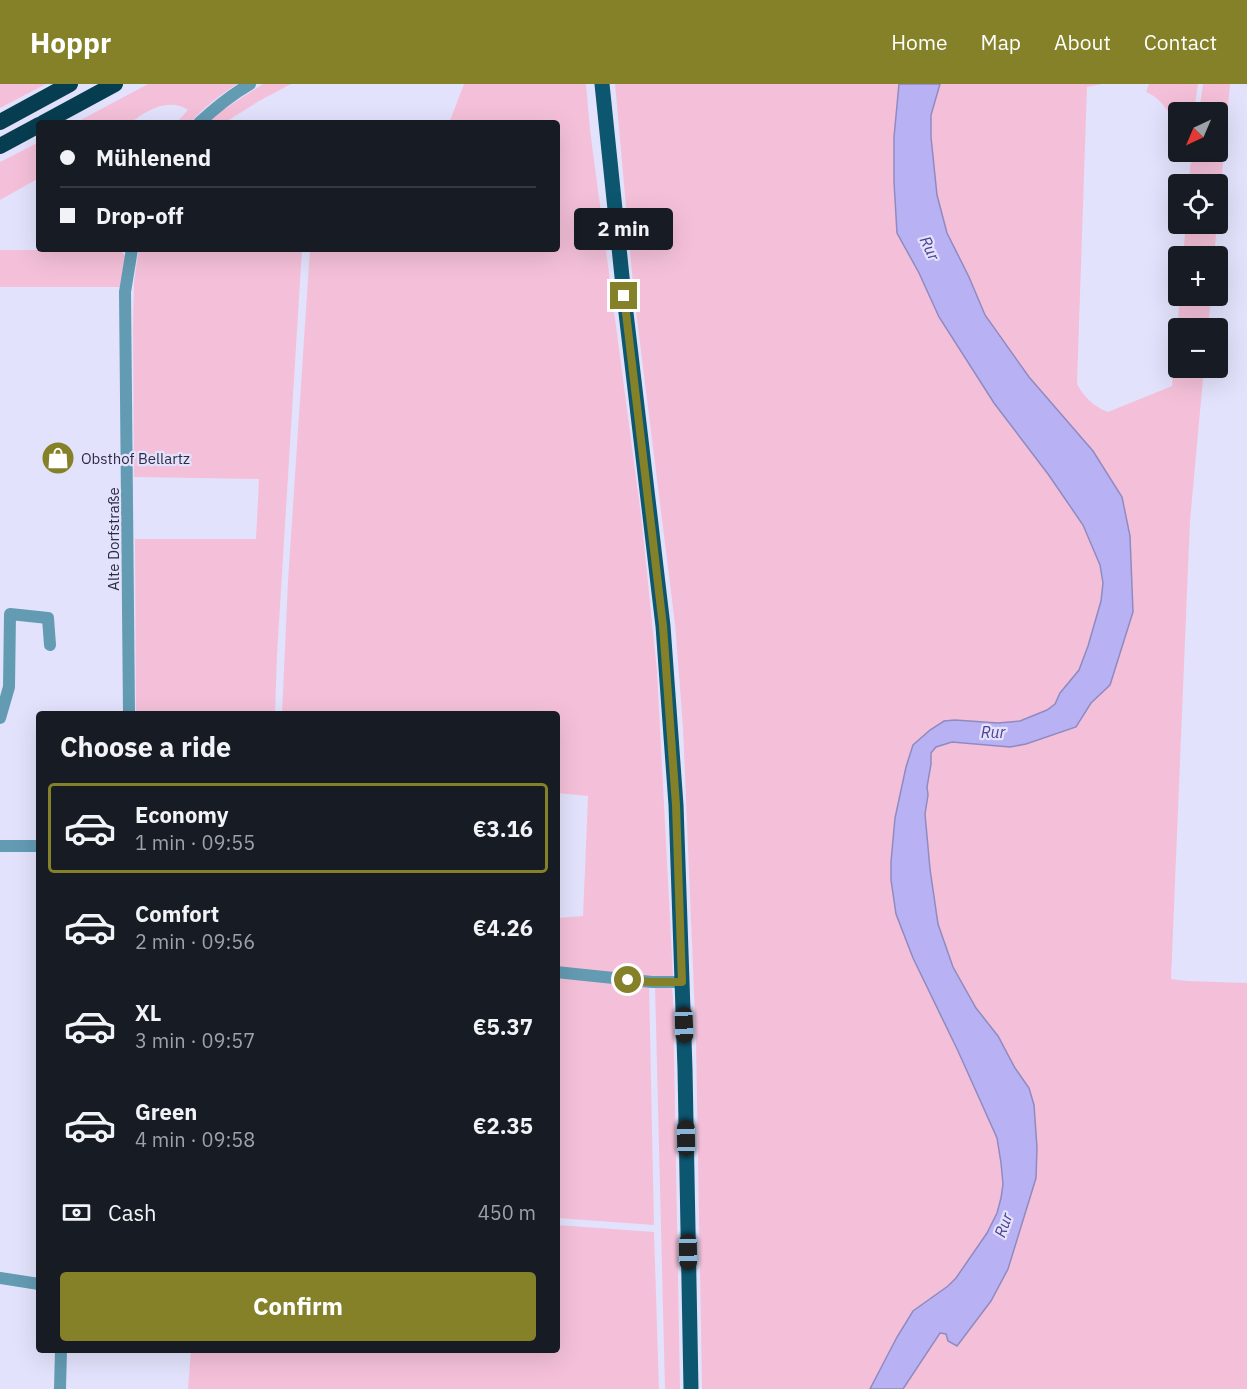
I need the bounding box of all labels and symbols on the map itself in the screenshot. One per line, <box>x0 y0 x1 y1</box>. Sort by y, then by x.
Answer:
north arrow <box>1168 102 1228 162</box>
callout: 2 min <box>574 209 674 251</box>
water label: Rur <box>916 233 945 264</box>
route end <box>610 282 637 309</box>
shop icon: Obsthof Bellartz <box>40 440 76 476</box>
place label: Obsthof Bellartz <box>81 449 190 468</box>
street label: Alte Dorfstraße <box>104 487 123 591</box>
water label: Rur <box>981 722 1006 742</box>
route start <box>614 966 641 993</box>
car <box>674 1007 694 1043</box>
car <box>677 1120 695 1156</box>
water label: Rur <box>989 1209 1017 1240</box>
car <box>679 1234 697 1270</box>

